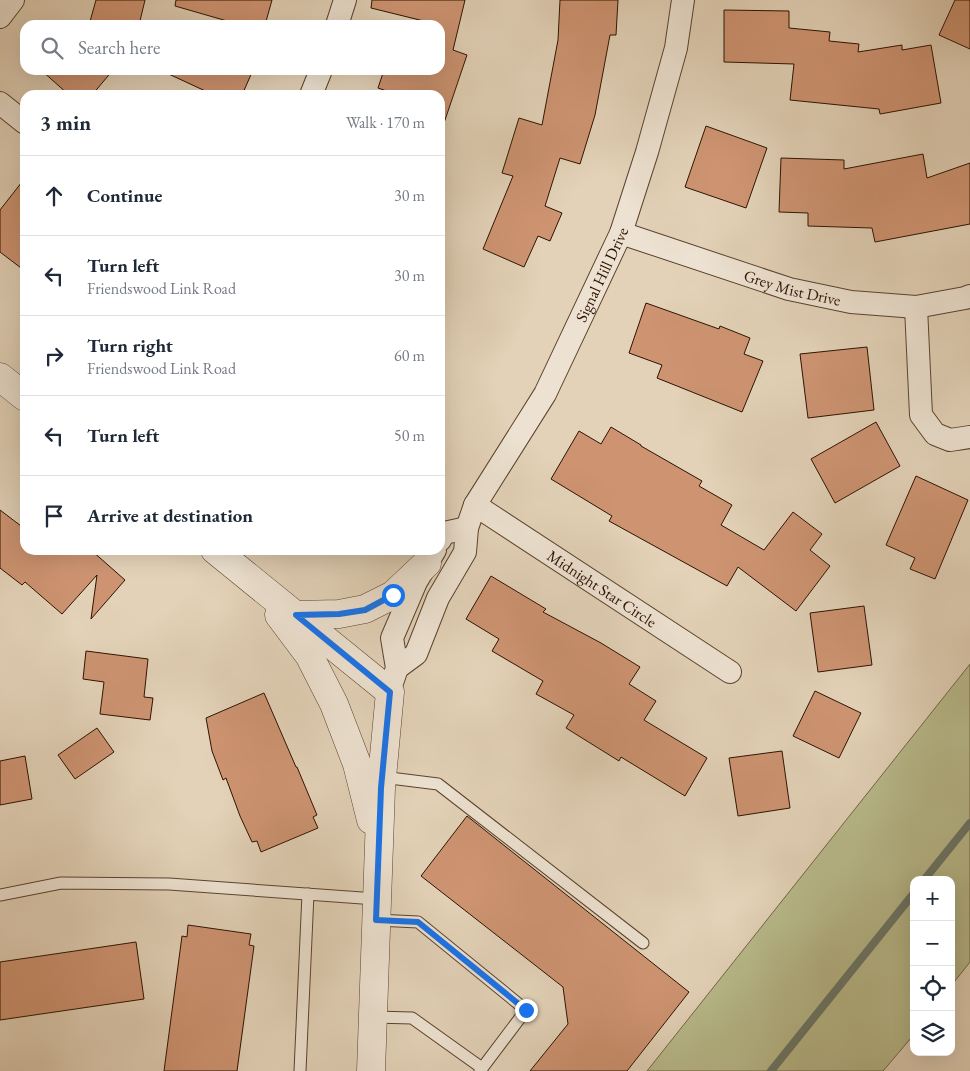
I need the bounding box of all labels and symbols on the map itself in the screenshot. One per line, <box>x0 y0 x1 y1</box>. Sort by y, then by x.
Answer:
street label: Signal Hill Drive <box>570 225 633 325</box>
street label: Grey Mist Drive <box>741 264 843 310</box>
street label: Midnight Star Circle <box>543 545 661 632</box>
route start <box>382 584 405 607</box>
route end <box>515 999 538 1022</box>

